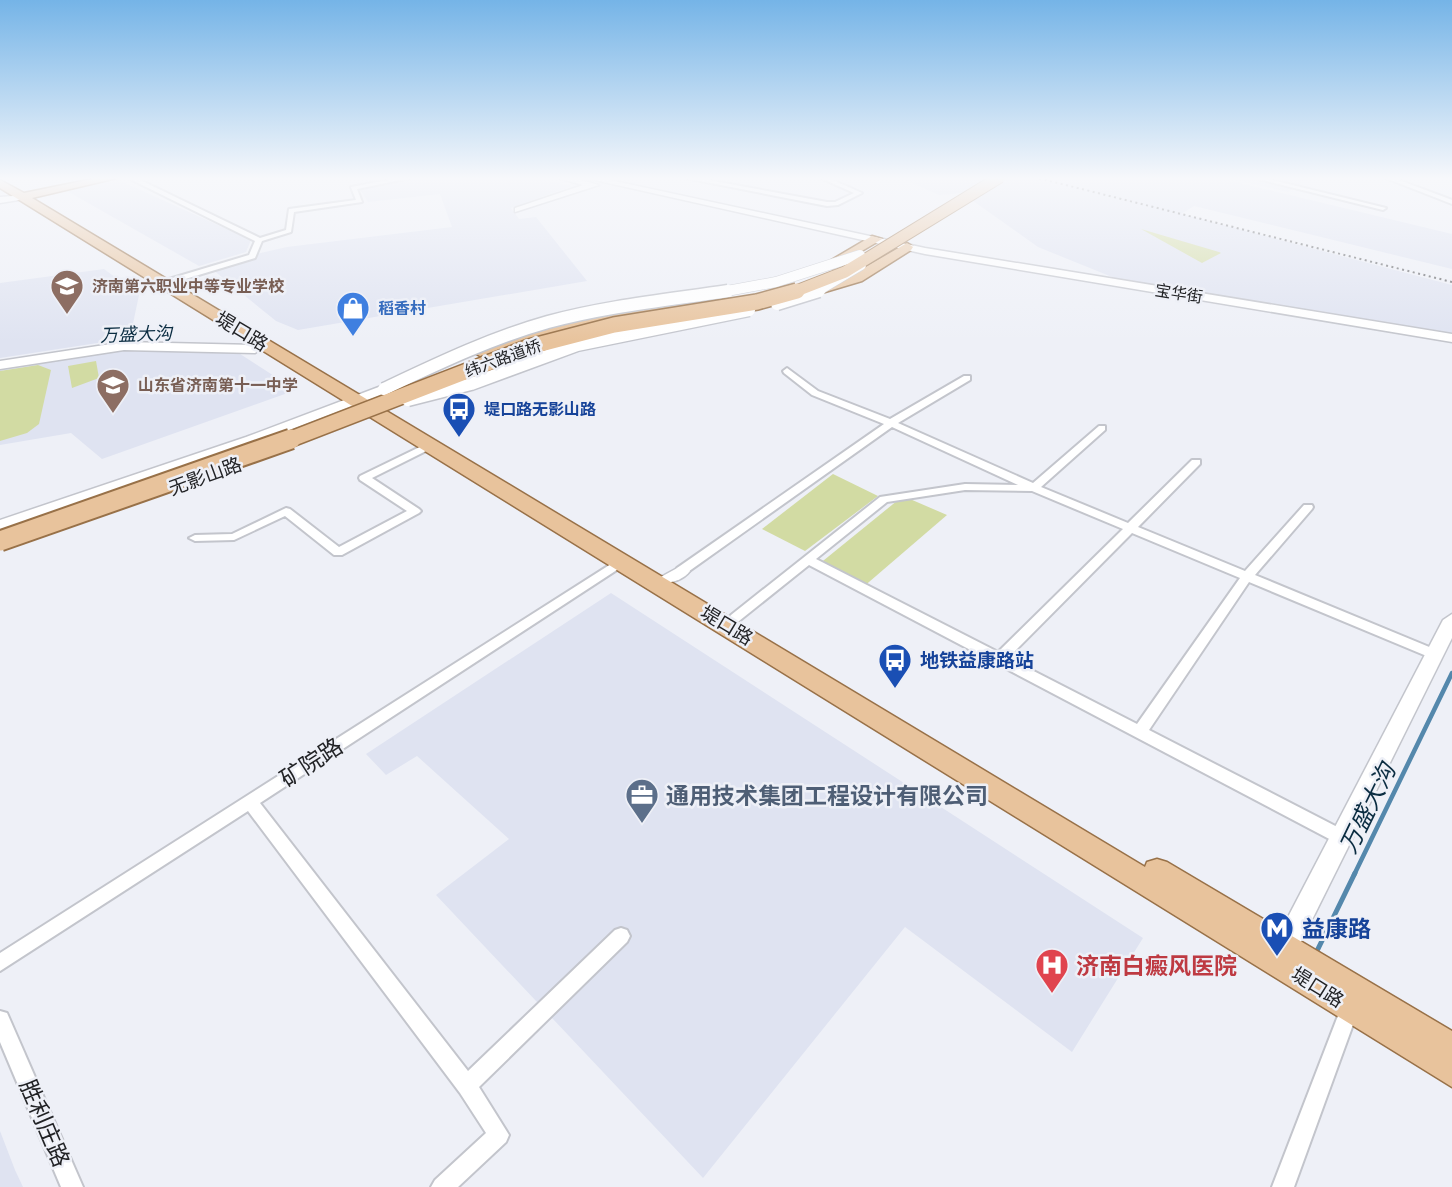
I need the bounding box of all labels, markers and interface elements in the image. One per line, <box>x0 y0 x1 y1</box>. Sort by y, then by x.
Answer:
school or university icon: 济南第六职业中等专业学校 <box>48 267 86 316</box>
place label: 济南第六职业中等专业学校 <box>92 275 285 297</box>
street label: 宝华街 <box>1154 278 1204 308</box>
shop icon: 稻香村 <box>334 289 372 338</box>
place label: 稻香村 <box>378 297 426 319</box>
street label: 堤口路 <box>211 305 273 357</box>
water label: 万盛大沟 <box>100 320 174 348</box>
street label: 纬六路道桥 <box>462 334 544 382</box>
school or university icon: 山东省济南第十一中学 <box>94 366 132 415</box>
place label: 山东省济南第十一中学 <box>138 374 298 396</box>
bus stop icon: 堤口路无影山路 <box>440 390 478 439</box>
place label: 堤口路无影山路 <box>484 398 596 420</box>
street label: 无影山路 <box>165 451 245 501</box>
street label: 堤口路 <box>696 599 758 651</box>
bus stop icon: 地铁益康路站 <box>876 641 914 690</box>
place label: 地铁益康路站 <box>920 647 1034 673</box>
street label: 矿院路 <box>274 730 348 794</box>
water label: 万盛大沟 <box>1332 755 1404 858</box>
office icon: 通用技术集团工程设计有限公司 <box>623 776 661 825</box>
place label: 通用技术集团工程设计有限公司 <box>666 780 988 811</box>
metro station icon: 益康路 <box>1258 909 1296 958</box>
place label: 益康路 <box>1302 913 1371 944</box>
hospital icon: 济南白癜风医院 <box>1033 946 1071 995</box>
place label: 济南白癜风医院 <box>1076 950 1237 981</box>
street label: 堤口路 <box>1287 961 1349 1013</box>
street label: 胜利庄路 <box>13 1075 77 1171</box>

